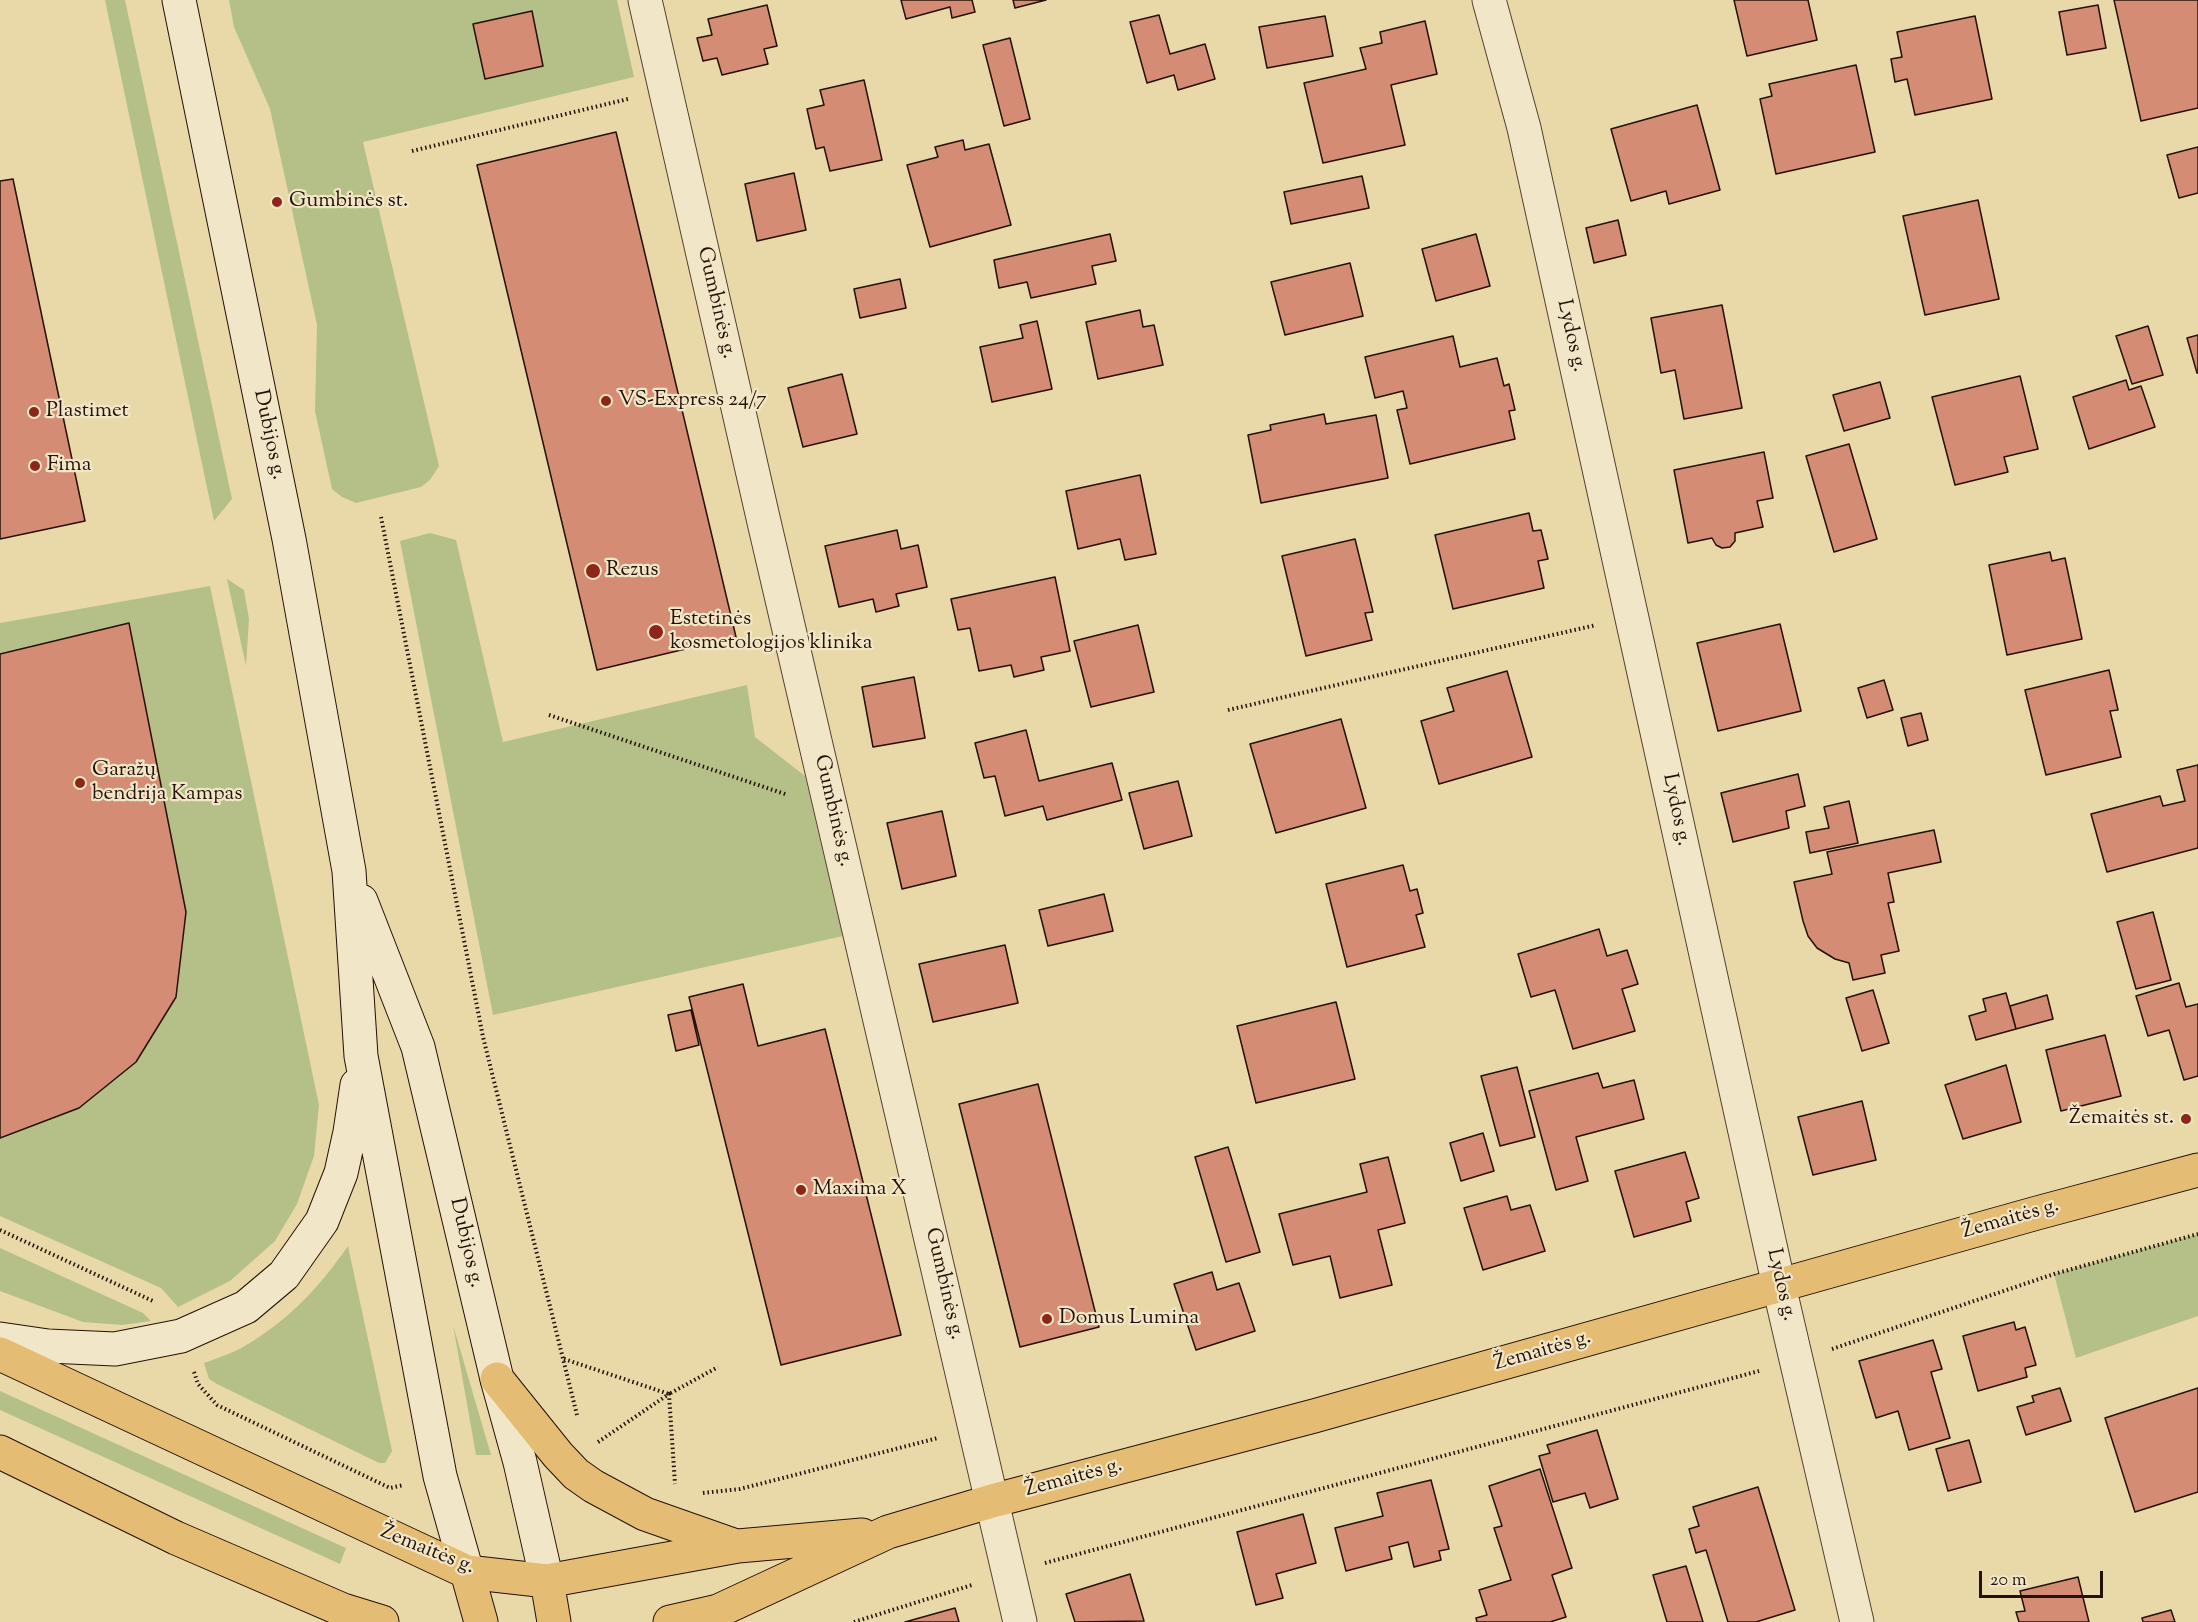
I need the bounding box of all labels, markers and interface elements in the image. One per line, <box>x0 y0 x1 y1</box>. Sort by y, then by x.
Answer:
place label: Gumbinės st. <box>289 189 408 215</box>
marker: Gumbinės st. <box>270 195 284 209</box>
street label: Gumbinės g. <box>690 245 740 361</box>
street label: Lydos g. <box>1549 297 1591 375</box>
street label: Dubijos g. <box>246 388 290 482</box>
place label: VS-Express 24/7 <box>618 388 767 414</box>
marker: VS-Express 24/7 <box>599 394 613 408</box>
place label: Plastimet <box>46 399 129 425</box>
marker: Plastimet <box>27 405 41 419</box>
place label: Fima <box>47 453 91 479</box>
marker: Fima <box>28 459 42 473</box>
place label: Rezus <box>606 558 659 584</box>
marker: Rezus <box>584 562 602 580</box>
place label: Estetinės kosmetologijos klinika <box>670 607 872 657</box>
marker: Estetinės kosmetologijos klinika <box>647 623 665 641</box>
street label: Gumbinės g. <box>807 753 857 869</box>
place label: Garažų bendrija Kampas <box>92 758 243 808</box>
street label: Lydos g. <box>1655 771 1695 849</box>
marker: Garažų bendrija Kampas <box>73 776 87 790</box>
place label: Žemaitės st. <box>2069 1106 2174 1132</box>
marker: Žemaitės st. <box>2179 1112 2193 1126</box>
place label: Maxima X <box>813 1177 907 1203</box>
marker: Maxima X <box>794 1183 808 1197</box>
street label: Žemaitės g. <box>1960 1194 2062 1246</box>
street label: Dubijos g. <box>442 1196 488 1290</box>
street label: Gumbinės g. <box>918 1226 968 1342</box>
street label: Lydos g. <box>1759 1246 1801 1324</box>
place label: Domus Lumina <box>1059 1306 1199 1332</box>
marker: Domus Lumina <box>1040 1312 1054 1326</box>
street label: Žemaitės g. <box>1492 1326 1594 1378</box>
street label: Žemaitės g. <box>1023 1454 1125 1504</box>
street label: Žemaitės g. <box>376 1521 478 1581</box>
scale bar <box>1982 1559 2106 1597</box>
text: 20 m <box>1990 1568 2027 1594</box>

